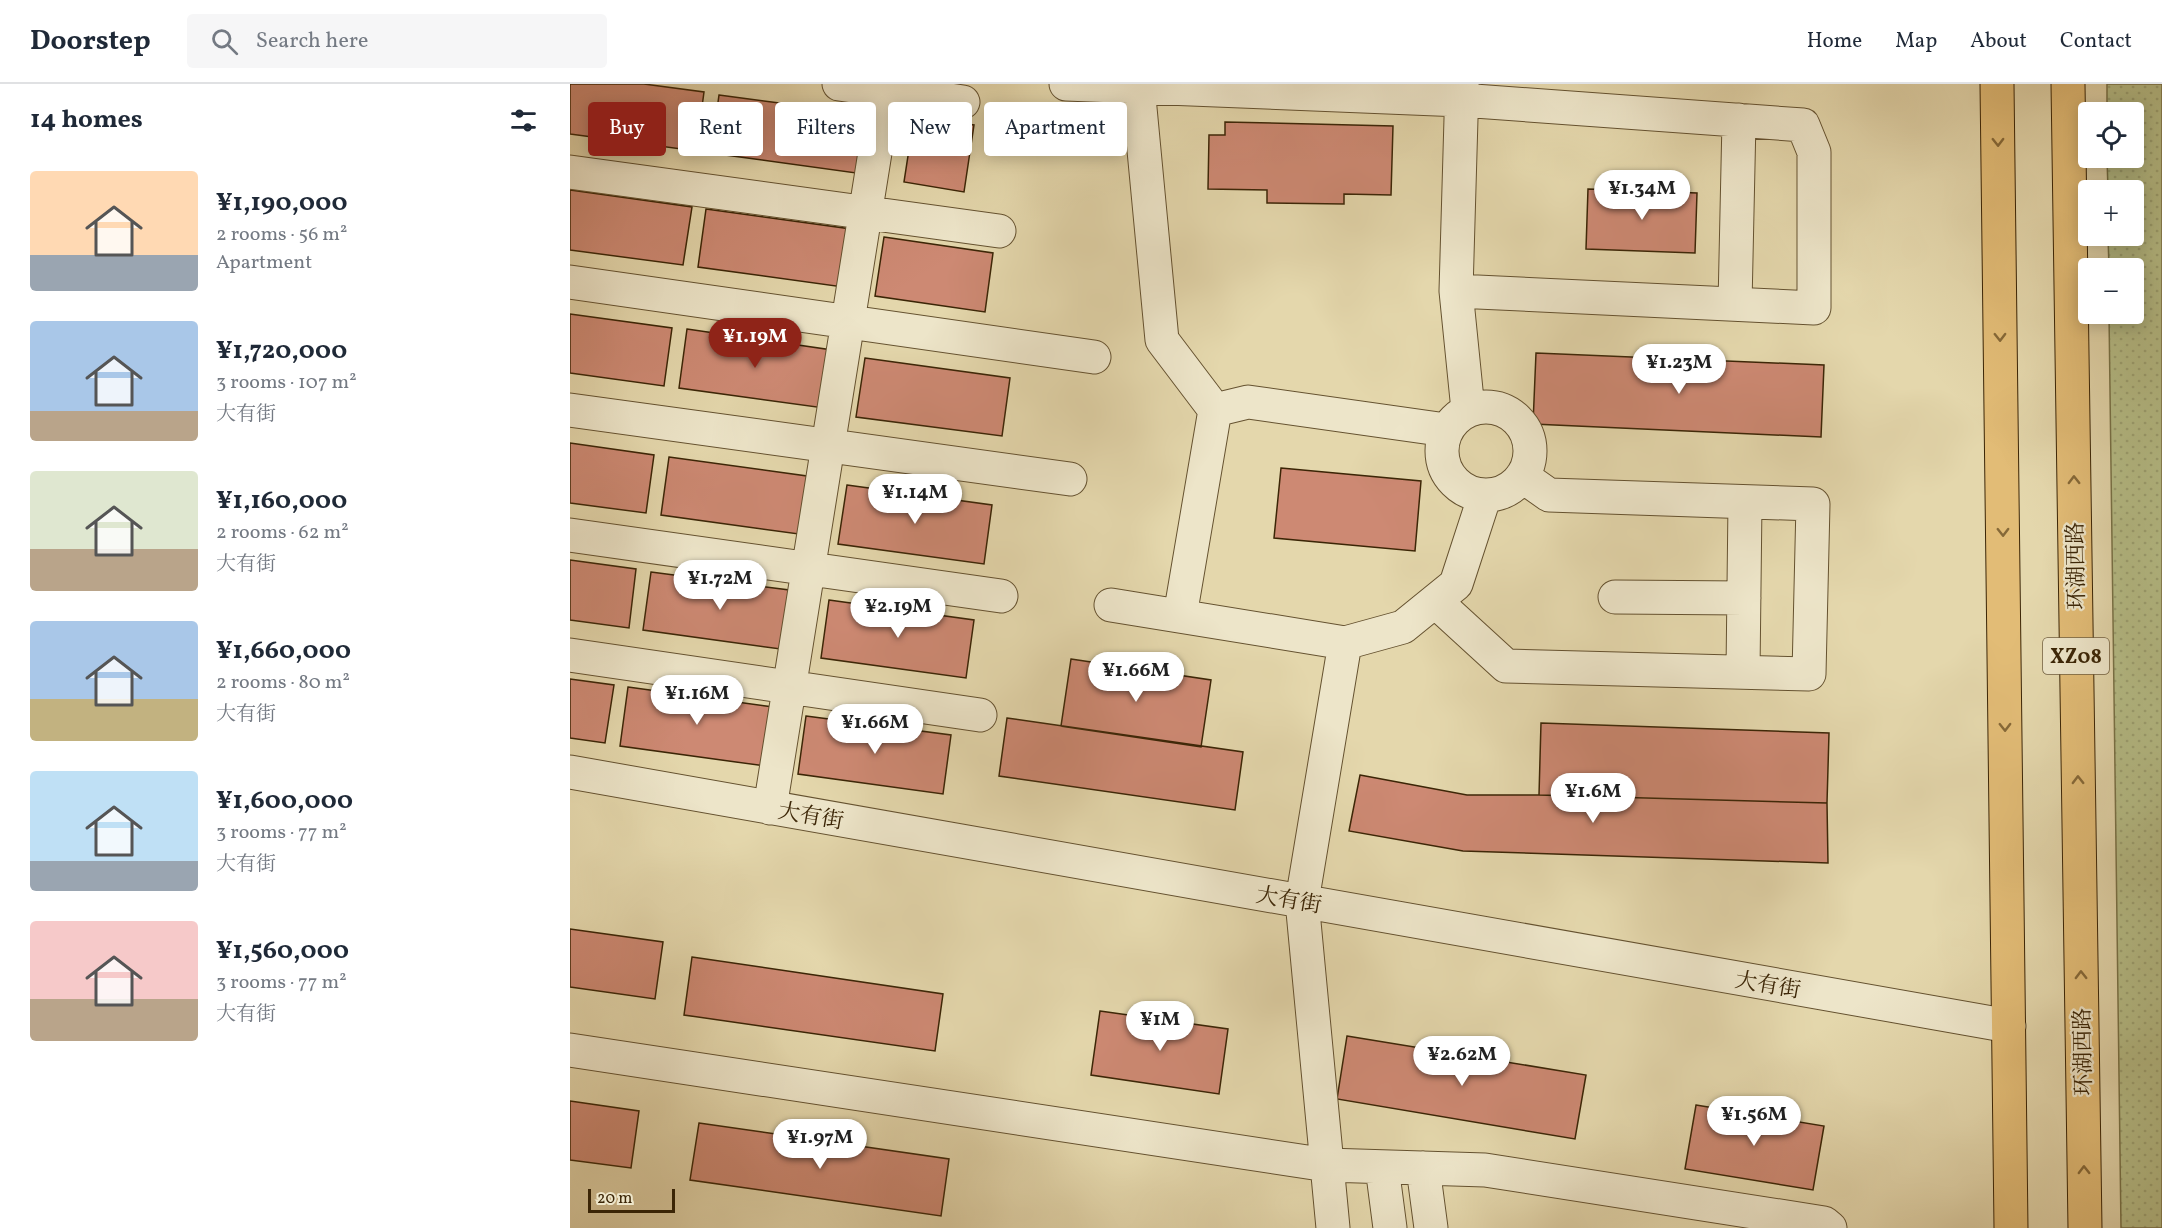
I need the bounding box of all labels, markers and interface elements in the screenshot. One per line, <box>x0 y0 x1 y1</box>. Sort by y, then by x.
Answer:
search box <box>187 14 607 68</box>
text: Doorstep <box>30 22 151 61</box>
icon: search <box>208 25 241 58</box>
text: Search here <box>256 26 369 57</box>
text: Home <box>1807 27 1862 56</box>
text: Map <box>1895 27 1937 56</box>
text: About <box>1970 27 2027 56</box>
text: Contact <box>2060 27 2132 56</box>
text: 14 homes <box>30 102 143 138</box>
chip: Buy <box>588 102 666 156</box>
chip: Rent <box>678 102 763 156</box>
chip: Filters <box>775 102 876 156</box>
chip: New <box>888 102 972 156</box>
chip: Apartment <box>984 102 1127 156</box>
map controls <box>2078 102 2144 324</box>
button: locate <box>2078 102 2144 168</box>
icon: filters <box>507 104 540 137</box>
one-way arrow <box>1992 138 2004 147</box>
pin: ¥1.34M <box>1593 170 1691 221</box>
text: ¥1.34M <box>1608 175 1676 203</box>
button: + <box>2078 180 2144 246</box>
text: ¥1,190,000 <box>216 185 348 221</box>
icon: home <box>78 195 150 267</box>
text: 2 rooms · 56 m² <box>216 221 347 249</box>
text: Apartment <box>216 249 312 277</box>
button: − <box>2078 258 2144 324</box>
pin: ¥1.19M <box>706 318 804 369</box>
text: ¥1.19M <box>723 323 787 351</box>
text: ¥1,720,000 <box>216 333 347 369</box>
one-way arrow <box>1994 333 2006 342</box>
pin: ¥1.23M <box>1630 344 1728 395</box>
icon: home <box>78 345 150 417</box>
text: ¥1.23M <box>1646 349 1712 377</box>
text: 3 rooms · 107 m² <box>216 369 357 397</box>
text: 大有街 <box>216 401 276 429</box>
pin: ¥1.14M <box>866 474 964 525</box>
one-way arrow <box>2068 475 2080 484</box>
text: ¥1.14M <box>882 479 948 507</box>
text: ¥1,160,000 <box>216 483 347 519</box>
icon: home <box>78 495 150 567</box>
text: 2 rooms · 62 m² <box>216 519 349 547</box>
street label: 环湖西路 <box>2061 522 2094 610</box>
one-way arrow <box>1997 528 2009 537</box>
text: 大有街 <box>216 551 276 579</box>
pin: ¥1.72M <box>671 560 769 611</box>
text: ¥1.72M <box>688 565 752 593</box>
pin: ¥2.19M <box>849 588 947 639</box>
text: ¥2.19M <box>864 593 932 621</box>
text: ¥1,660,000 <box>216 633 351 669</box>
road number: XZ08 <box>2043 638 2109 674</box>
icon: home <box>78 645 150 717</box>
pin: ¥1.66M <box>1087 652 1185 703</box>
text: ¥1.66M <box>1102 657 1170 685</box>
text: 2 rooms · 80 m² <box>216 669 350 697</box>
pin: ¥1.16M <box>648 675 746 726</box>
text: ¥1.16M <box>665 680 729 708</box>
text: 大有街 <box>216 701 276 729</box>
pin: ¥1.66M <box>826 704 924 755</box>
text: ¥1.66M <box>841 709 909 737</box>
one-way arrow <box>1999 723 2011 732</box>
pin: ¥1.6M <box>1551 773 1635 824</box>
one-way arrow <box>2072 775 2084 784</box>
text: ¥1.6M <box>1565 778 1621 806</box>
text: ¥1,600,000 <box>216 783 353 819</box>
icon: home <box>78 795 150 867</box>
street label: 大有街 <box>775 796 846 838</box>
text: 3 rooms · 77 m² <box>216 819 347 847</box>
text: 大有街 <box>216 851 276 879</box>
street label: 大有街 <box>1253 880 1324 922</box>
text: ¥1,560,000 <box>216 933 349 969</box>
icon: home <box>78 945 150 1017</box>
street label: 大有街 <box>1732 965 1803 1007</box>
text: 3 rooms · 77 m² <box>216 969 347 997</box>
one-way arrow <box>2075 970 2087 979</box>
text: 大有街 <box>216 1001 276 1029</box>
pin: ¥1M <box>1131 1001 1189 1052</box>
text: ¥1M <box>1140 1006 1180 1034</box>
street label: 环湖西路 <box>2068 1008 2101 1096</box>
pin: ¥2.62M <box>1413 1036 1511 1087</box>
text: ¥2.62M <box>1427 1041 1497 1069</box>
pin: ¥1.56M <box>1705 1096 1803 1147</box>
text: ¥1.56M <box>1721 1101 1787 1129</box>
pin: ¥1.97M <box>771 1119 869 1170</box>
text: ¥1.97M <box>787 1124 853 1152</box>
one-way arrow <box>2078 1165 2090 1174</box>
scale bar <box>588 1186 675 1214</box>
text: 20 m <box>597 1188 632 1210</box>

